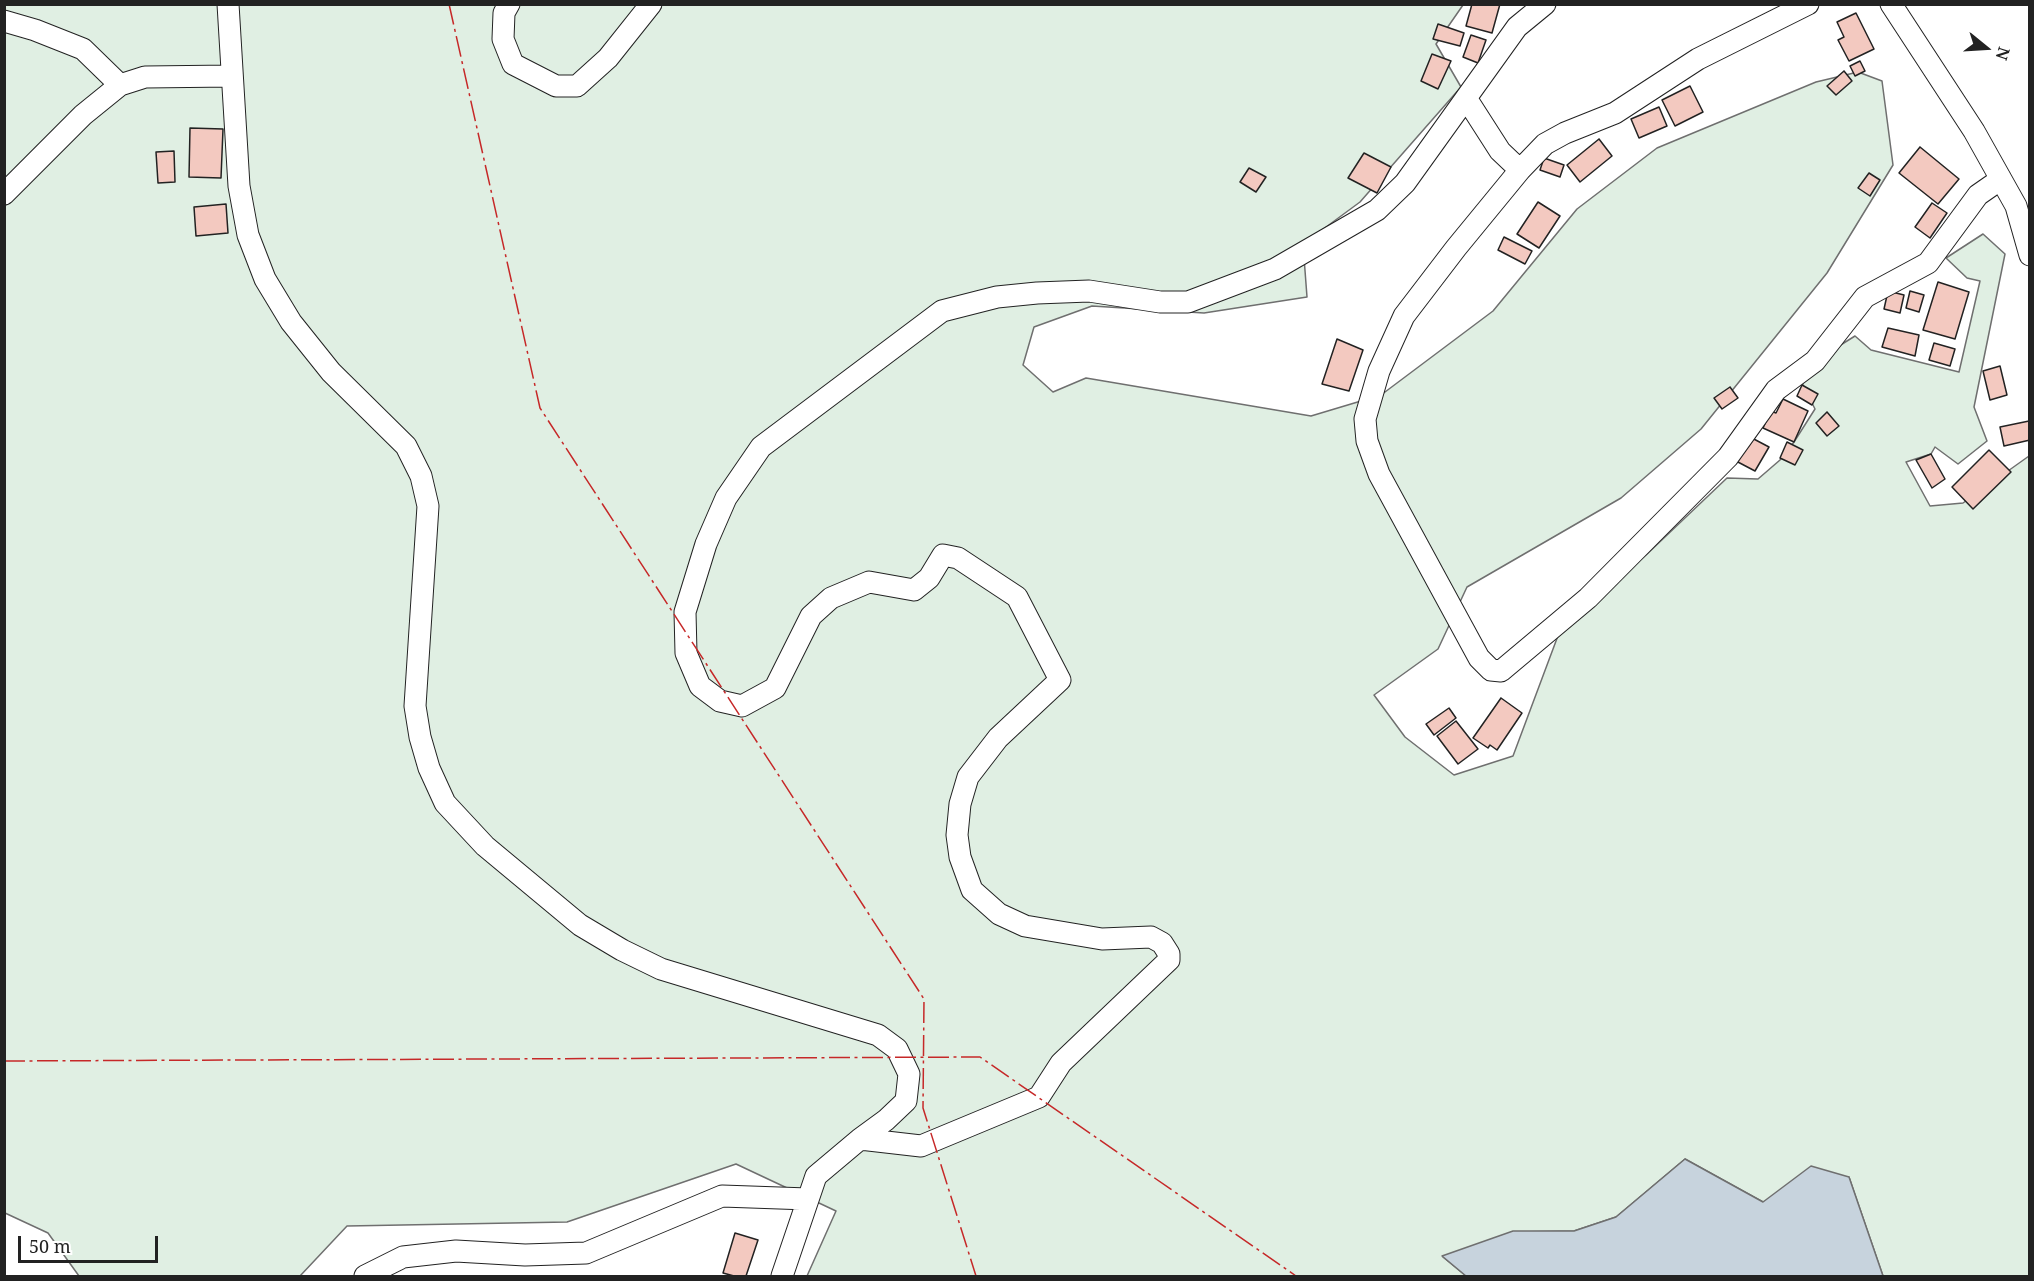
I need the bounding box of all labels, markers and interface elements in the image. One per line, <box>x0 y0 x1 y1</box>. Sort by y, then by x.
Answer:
north arrow <box>1956 18 2016 78</box>
text: N <box>1991 44 2016 63</box>
scale bar <box>21 1224 160 1262</box>
text: 50 m <box>29 1234 71 1258</box>

